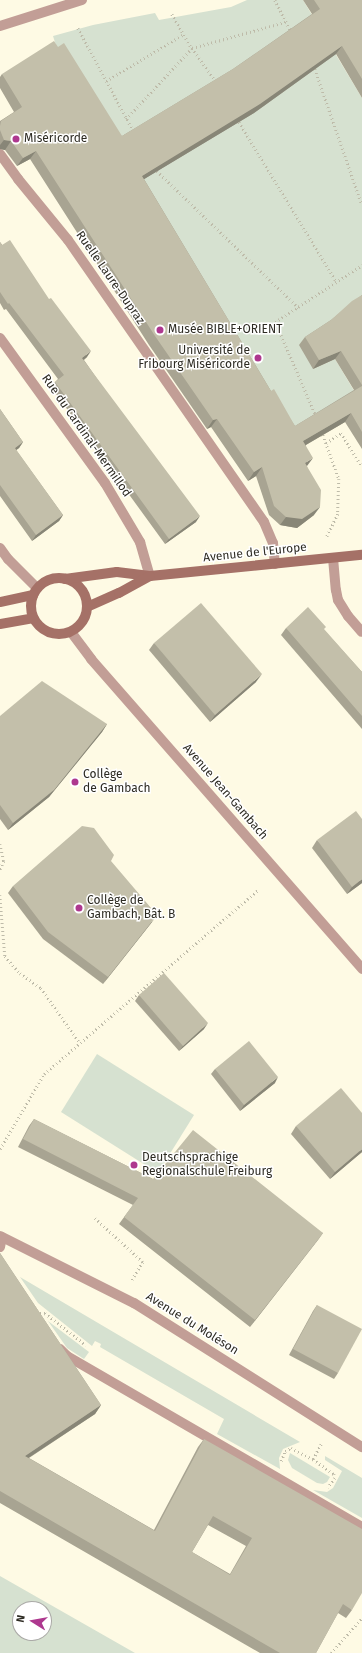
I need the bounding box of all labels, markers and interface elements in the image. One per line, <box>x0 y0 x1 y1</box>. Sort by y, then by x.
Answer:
place label: Miséricorde <box>24 132 87 146</box>
marker: Miséricorde <box>11 134 21 144</box>
street label: Ruelle Laure-Dupraz <box>72 229 148 327</box>
place label: Musée BIBLE+ORIENT <box>168 323 282 337</box>
marker: Musée BIBLE+ORIENT <box>155 325 165 335</box>
place label: Université de Fribourg Miséricorde <box>138 344 250 372</box>
marker: Université de Fribourg Miséricorde <box>253 353 263 363</box>
street label: Rue du Cardinal-Mermillod <box>38 372 134 500</box>
street label: Avenue de l'Europe <box>203 540 307 566</box>
street label: Avenue Jean-Gambach <box>179 741 271 843</box>
place label: Collège de Gambach <box>83 768 151 796</box>
marker: Collège de Gambach <box>70 777 80 787</box>
place label: Collège de Gambach, Bât. B <box>87 894 175 922</box>
marker: Collège de Gambach, Bât. B <box>74 903 84 913</box>
place label: Deutschsprachige Regionalschule Freiburg <box>142 1151 272 1179</box>
marker: Deutschsprachige Regionalschule Freiburg <box>129 1160 139 1170</box>
street label: Avenue du Moléson <box>143 1290 241 1358</box>
north arrow <box>12 1601 52 1641</box>
text: N <box>14 1614 28 1624</box>

